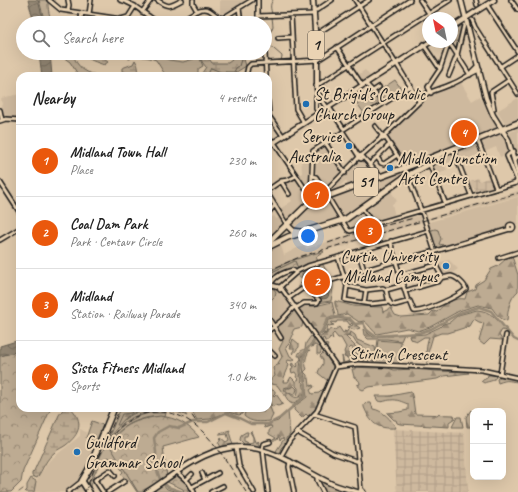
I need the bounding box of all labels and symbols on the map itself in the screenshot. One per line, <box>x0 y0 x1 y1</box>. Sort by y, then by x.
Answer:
north arrow <box>422 12 458 48</box>
road number: 1 <box>308 31 324 59</box>
place label: St Brigid's Catholic Church Group <box>314 84 426 125</box>
marker: St Brigid's Catholic Church Group <box>301 99 311 109</box>
pin: 4 <box>451 118 477 148</box>
place label: Service Australia <box>289 126 343 167</box>
marker: Service Australia <box>344 141 354 151</box>
place label: Midland Junction Arts Centre <box>398 148 497 189</box>
marker: Midland Junction Arts Centre <box>385 163 395 173</box>
road number: 51 <box>354 168 378 196</box>
pin: 1 <box>303 180 329 210</box>
pin: 3 <box>356 216 382 246</box>
your location <box>298 226 318 246</box>
place label: Curtin University Midland Campus <box>340 246 440 287</box>
marker: Curtin University Midland Campus <box>441 261 451 271</box>
pin: 2 <box>304 267 330 297</box>
street label: Stirling Crescent <box>349 343 449 365</box>
place label: Guildford Grammar School <box>85 432 184 473</box>
marker: Guildford Grammar School <box>72 447 82 457</box>

